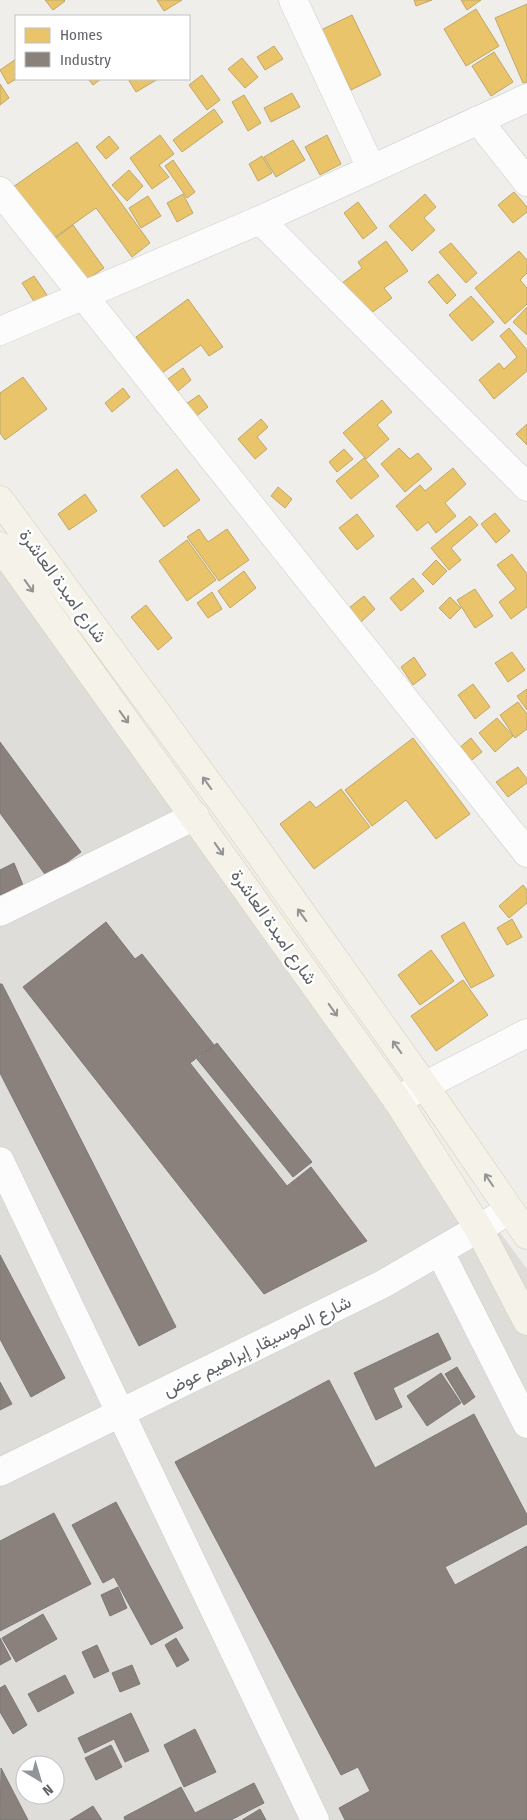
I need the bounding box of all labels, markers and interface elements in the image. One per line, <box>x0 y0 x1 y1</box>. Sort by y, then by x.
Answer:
legend <box>15 15 190 80</box>
text: Homes <box>60 26 102 44</box>
text: Industry <box>60 51 111 69</box>
street label: شارع امبدة العاشرة <box>14 525 112 648</box>
one-way arrow <box>23 578 34 592</box>
one-way arrow <box>119 710 129 724</box>
one-way arrow <box>202 776 212 790</box>
one-way arrow <box>214 842 224 856</box>
street label: شارع امبدة العاشرة <box>225 865 322 989</box>
one-way arrow <box>297 908 307 922</box>
one-way arrow <box>328 1003 338 1017</box>
one-way arrow <box>392 1040 402 1054</box>
one-way arrow <box>484 1174 494 1188</box>
street label: شارع الموسيقار إبراهيم عوض <box>159 1291 355 1402</box>
north arrow <box>15 1755 65 1805</box>
text: N <box>39 1781 56 1799</box>

